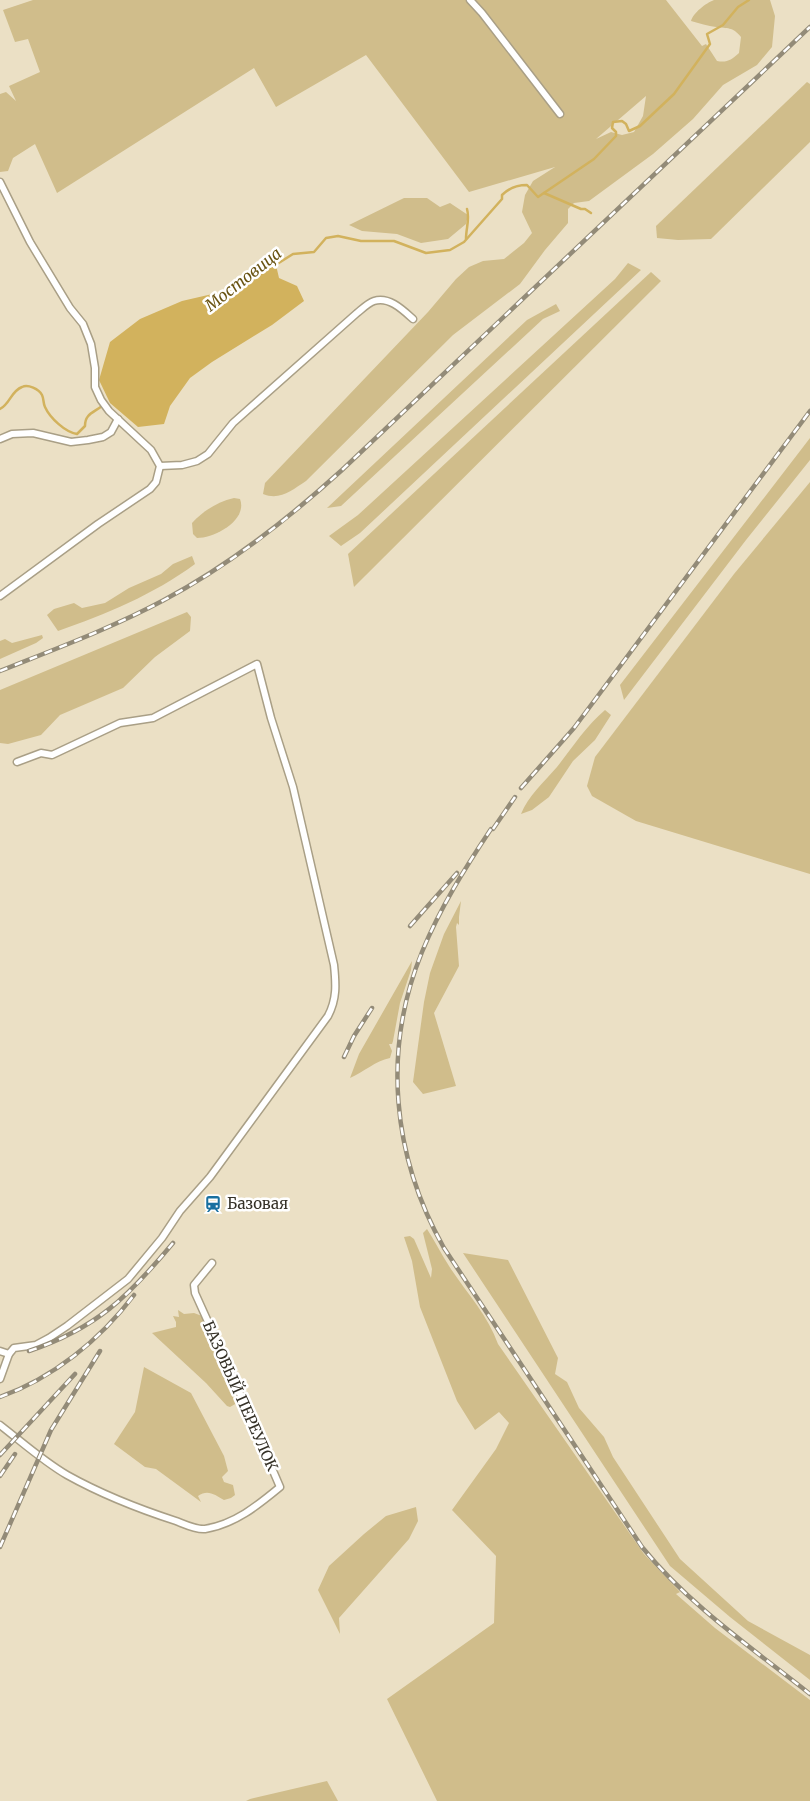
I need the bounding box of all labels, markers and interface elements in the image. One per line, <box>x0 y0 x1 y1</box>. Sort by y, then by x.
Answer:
water label: Мостовица <box>200 243 285 316</box>
station icon: Базовая <box>203 1194 223 1214</box>
place label: Базовая <box>227 1194 288 1213</box>
street label: БАЗОВЫЙ ПЕРЕУЛОК <box>199 1317 283 1474</box>

